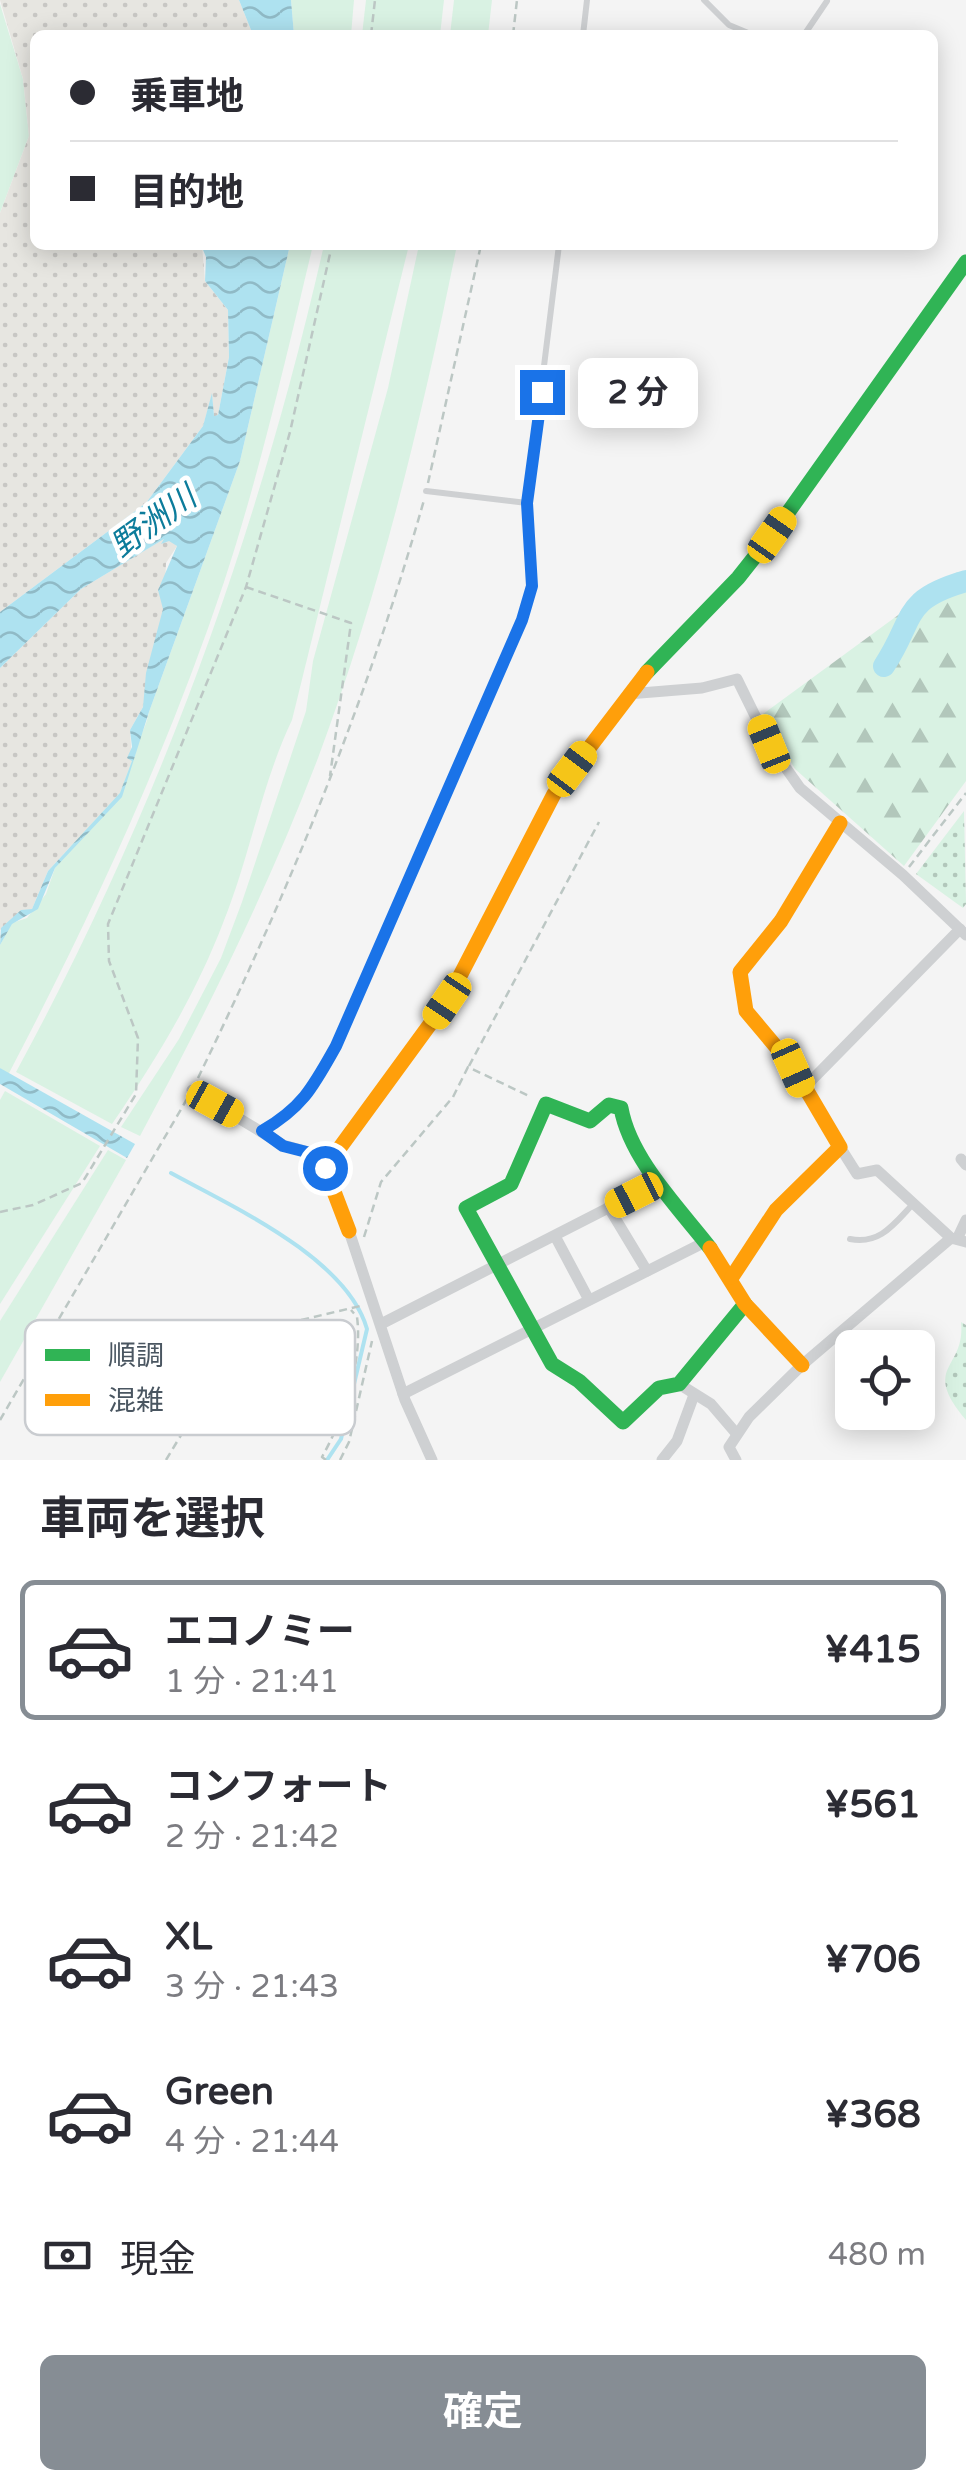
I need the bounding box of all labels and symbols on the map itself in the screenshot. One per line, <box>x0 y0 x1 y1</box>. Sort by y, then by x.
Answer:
callout: 2 分 <box>577 357 697 427</box>
route end <box>520 370 565 415</box>
water label: 野洲川 <box>104 477 206 566</box>
car <box>743 502 801 568</box>
car <box>744 711 794 777</box>
car <box>542 736 602 802</box>
car <box>418 968 476 1034</box>
car <box>767 1034 819 1102</box>
car <box>181 1076 249 1132</box>
route start <box>303 1146 348 1191</box>
car <box>600 1168 668 1222</box>
legend <box>25 1320 355 1435</box>
text: 順調 <box>108 1339 164 1373</box>
text: 混雑 <box>108 1384 164 1418</box>

